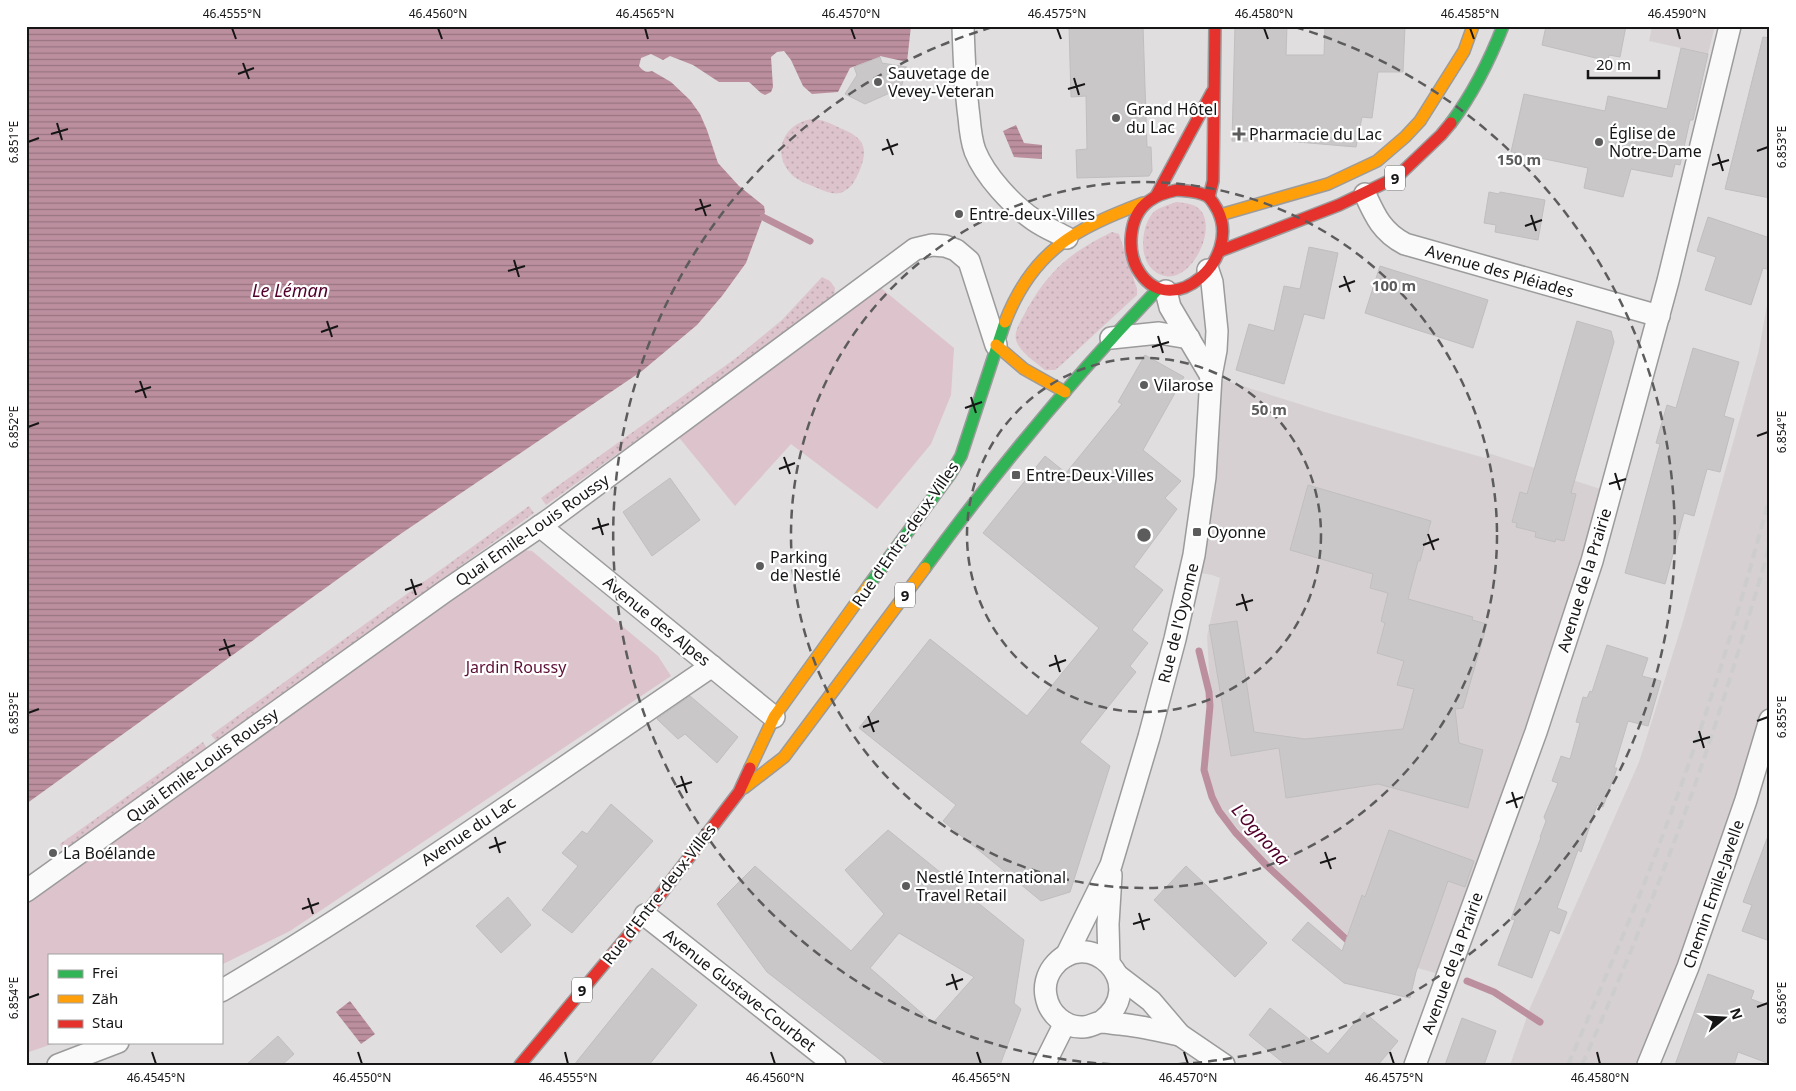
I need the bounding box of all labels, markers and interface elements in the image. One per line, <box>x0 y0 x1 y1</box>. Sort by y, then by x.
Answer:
text: 46.4555°N <box>203 5 261 22</box>
text: 46.4560°N <box>409 5 467 22</box>
text: 46.4565°N <box>616 5 674 22</box>
text: 46.4570°N <box>822 5 880 22</box>
text: 46.4575°N <box>1028 5 1086 22</box>
text: 46.4580°N <box>1235 5 1293 22</box>
text: 46.4585°N <box>1441 5 1499 22</box>
text: 46.4590°N <box>1648 5 1706 22</box>
scale bar <box>1588 48 1660 80</box>
text: 20 m <box>1596 54 1631 74</box>
place label: Sauvetage de Vevey-Veteran <box>888 62 994 102</box>
marker: Sauvetage de Vevey-Veteran <box>872 76 884 88</box>
place label: Grand Hôtel du Lac <box>1126 98 1217 138</box>
marker: Grand Hôtel du Lac <box>1110 112 1122 124</box>
text: 6.851°E <box>5 121 22 163</box>
place label: Église de Notre-Dame <box>1609 122 1702 162</box>
place label: Pharmacie du Lac <box>1249 123 1382 145</box>
text: 6.853°E <box>1773 126 1790 168</box>
marker: Pharmacie du Lac <box>1233 128 1245 140</box>
marker: Église de Notre-Dame <box>1593 136 1605 148</box>
text: 150 m <box>1497 149 1541 169</box>
road number: 9 <box>1385 166 1405 190</box>
place label: Entre-deux-Villes <box>969 203 1095 225</box>
marker: Entre-deux-Villes <box>953 208 965 220</box>
street label: Avenue des Pléiades <box>1423 239 1577 303</box>
text: 100 m <box>1372 275 1416 295</box>
water label: Le Léman <box>252 278 328 302</box>
place label: Vilarose <box>1154 374 1214 396</box>
marker: Vilarose <box>1138 379 1150 391</box>
text: 50 m <box>1251 399 1287 419</box>
text: 6.852°E <box>5 406 22 448</box>
text: 6.854°E <box>1773 411 1790 453</box>
street label: Rue d'Entre-deux-Villes <box>847 457 963 611</box>
place label: Entre-Deux-Villes <box>1026 464 1154 486</box>
street label: Quai Emile-Louis Roussy <box>451 468 614 591</box>
marker: Entre-Deux-Villes <box>1010 469 1022 481</box>
street label: Avenue de la Prairie <box>1552 505 1616 655</box>
place label: Oyonne <box>1207 521 1266 543</box>
centre of rings <box>1135 526 1153 544</box>
marker: Oyonne <box>1191 526 1203 538</box>
place label: Parking de Nestlé <box>770 546 841 586</box>
marker: Parking de Nestlé <box>754 560 766 572</box>
street label: Rue de l'Oyonne <box>1152 561 1204 685</box>
street label: Avenue des Alpes <box>599 571 715 671</box>
road number: 9 <box>895 582 915 608</box>
park label: Jardin Roussy <box>464 656 567 678</box>
text: 6.853°E <box>5 692 22 734</box>
text: 6.855°E <box>1773 696 1790 738</box>
street label: Quai Emile-Louis Roussy <box>122 702 283 828</box>
street label: Avenue du Lac <box>417 791 520 871</box>
water label: L'Ognona <box>1227 798 1295 870</box>
street label: Chemin Emile-Javelle <box>1677 817 1749 971</box>
street label: Rue d'Entre-deux-Villes <box>597 819 721 969</box>
place label: La Boélande <box>63 842 155 864</box>
marker: La Boélande <box>47 847 59 859</box>
place label: Nestlé International Travel Retail <box>916 866 1066 906</box>
marker: Nestlé International Travel Retail <box>900 880 912 892</box>
street label: Avenue de la Prairie <box>1416 889 1488 1037</box>
street label: Avenue Gustave-Courbet <box>659 924 821 1057</box>
legend <box>48 954 222 1044</box>
text: Frei <box>92 962 118 982</box>
text: 6.854°E <box>5 977 22 1019</box>
road number: 9 <box>572 978 592 1002</box>
text: 6.856°E <box>1773 982 1790 1024</box>
text: Zäh <box>92 988 118 1008</box>
north arrow <box>1698 994 1748 1044</box>
text: N <box>1726 1005 1748 1022</box>
text: Stau <box>92 1012 123 1032</box>
text: 46.4545°N <box>127 1069 185 1086</box>
text: 46.4550°N <box>333 1069 391 1086</box>
text: 46.4555°N <box>539 1069 597 1086</box>
text: 46.4560°N <box>746 1069 804 1086</box>
text: 46.4565°N <box>952 1069 1010 1086</box>
text: 46.4570°N <box>1159 1069 1217 1086</box>
text: 46.4575°N <box>1365 1069 1423 1086</box>
text: 46.4580°N <box>1571 1069 1629 1086</box>

